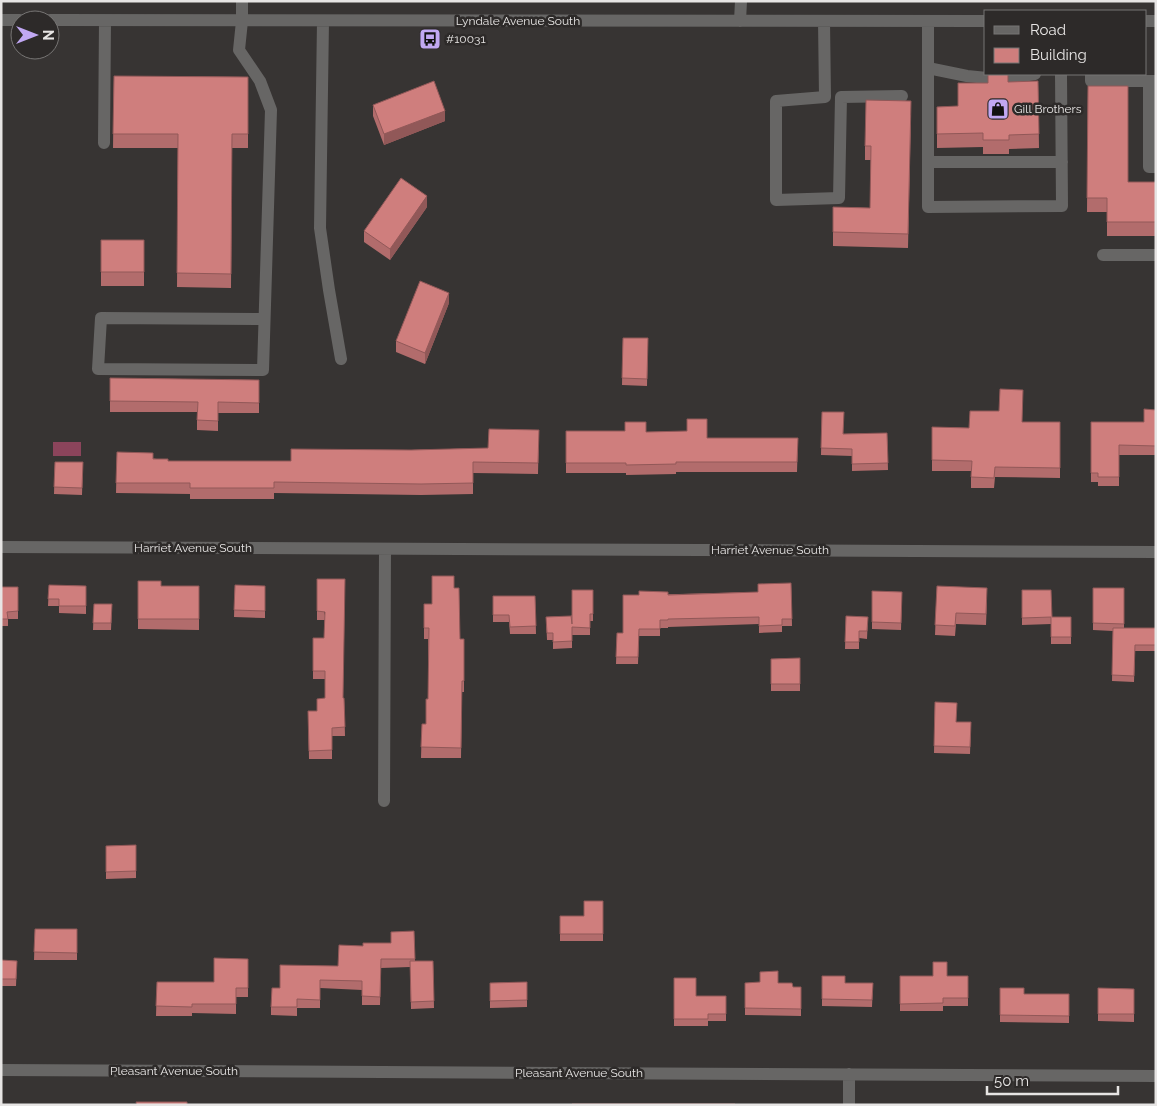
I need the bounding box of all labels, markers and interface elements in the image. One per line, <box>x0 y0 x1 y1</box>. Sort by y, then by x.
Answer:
north arrow <box>10 10 60 60</box>
legend <box>984 10 1147 75</box>
street label: Lyndale Avenue South <box>456 14 580 28</box>
text: Road <box>1030 21 1066 39</box>
bus stop icon: #10031 <box>418 27 442 51</box>
text: N <box>40 30 56 40</box>
place label: #10031 <box>446 32 486 46</box>
text: Building <box>1030 46 1087 64</box>
shop icon: Gill Brothers <box>986 97 1010 121</box>
place label: Gill Brothers <box>1014 102 1082 116</box>
street label: Harriet Avenue South <box>134 541 252 555</box>
street label: Harriet Avenue South <box>711 543 829 557</box>
street label: Pleasant Avenue South <box>110 1064 238 1078</box>
scale bar <box>987 1064 1118 1096</box>
street label: Pleasant Avenue South <box>515 1066 643 1080</box>
text: 50 m <box>994 1072 1029 1090</box>

